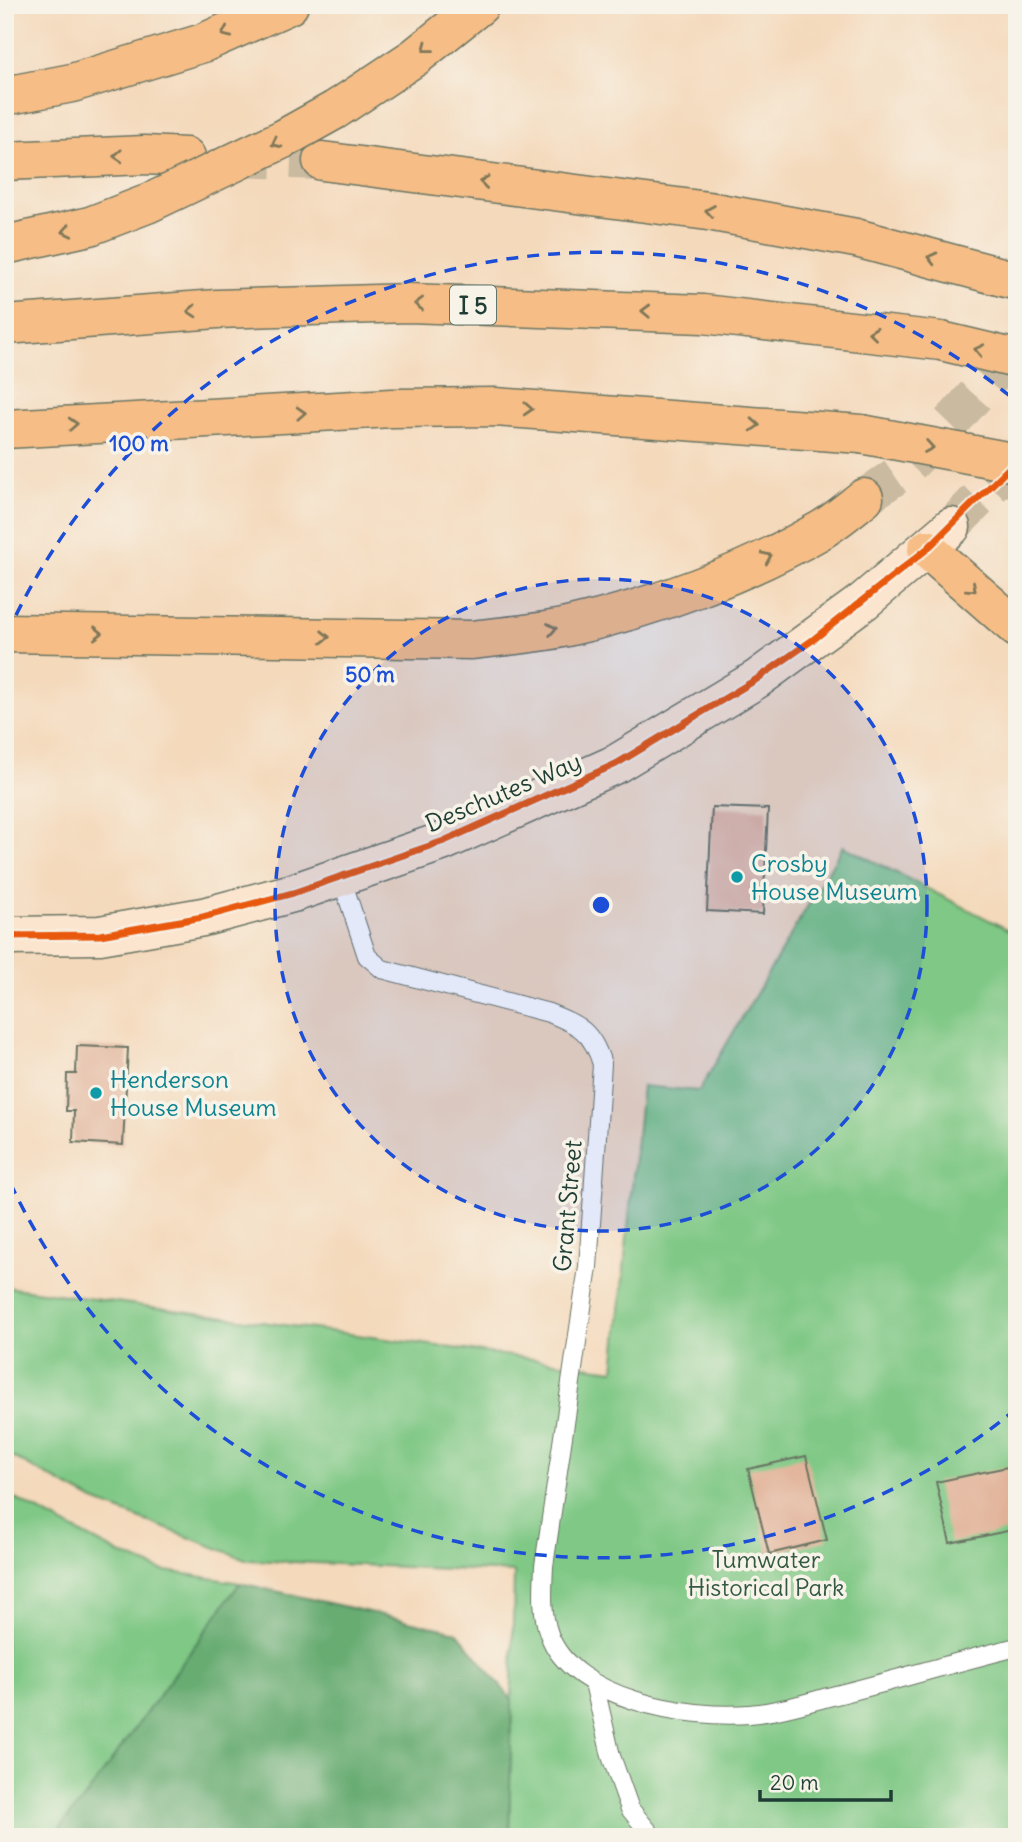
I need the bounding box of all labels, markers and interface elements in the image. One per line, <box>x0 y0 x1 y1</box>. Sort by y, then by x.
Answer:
one-way arrow <box>221 25 234 39</box>
one-way arrow <box>422 39 435 52</box>
one-way arrow <box>271 134 283 148</box>
one-way arrow <box>112 148 123 163</box>
one-way arrow <box>478 174 490 189</box>
one-way arrow <box>704 204 716 219</box>
one-way arrow <box>61 223 73 238</box>
one-way arrow <box>927 252 939 266</box>
road number: I 5 <box>450 286 496 324</box>
one-way arrow <box>413 296 424 312</box>
one-way arrow <box>186 303 197 318</box>
one-way arrow <box>641 304 652 319</box>
one-way arrow <box>867 326 879 341</box>
one-way arrow <box>973 344 985 358</box>
one-way arrow <box>523 401 534 416</box>
one-way arrow <box>295 406 306 421</box>
one-way arrow <box>68 416 79 431</box>
one-way arrow <box>750 417 761 432</box>
text: 100 m <box>109 430 169 457</box>
one-way arrow <box>923 439 935 454</box>
one-way arrow <box>760 551 772 565</box>
one-way arrow <box>964 580 977 592</box>
one-way arrow <box>546 622 558 637</box>
one-way arrow <box>93 625 104 641</box>
one-way arrow <box>320 630 331 645</box>
text: 50 m <box>345 661 395 688</box>
street label: Deschutes Way <box>421 746 585 838</box>
place label: Crosby House Museum <box>751 848 918 906</box>
marker: Crosby House Museum <box>729 869 745 885</box>
centre of rings <box>589 893 613 917</box>
place label: Henderson House Museum <box>110 1064 277 1122</box>
marker: Henderson House Museum <box>88 1085 104 1101</box>
street label: Grant Street <box>546 1139 588 1273</box>
park label: Tumwater Historical Park <box>688 1544 844 1602</box>
scale bar <box>760 1758 891 1802</box>
text: 20 m <box>770 1769 819 1796</box>

